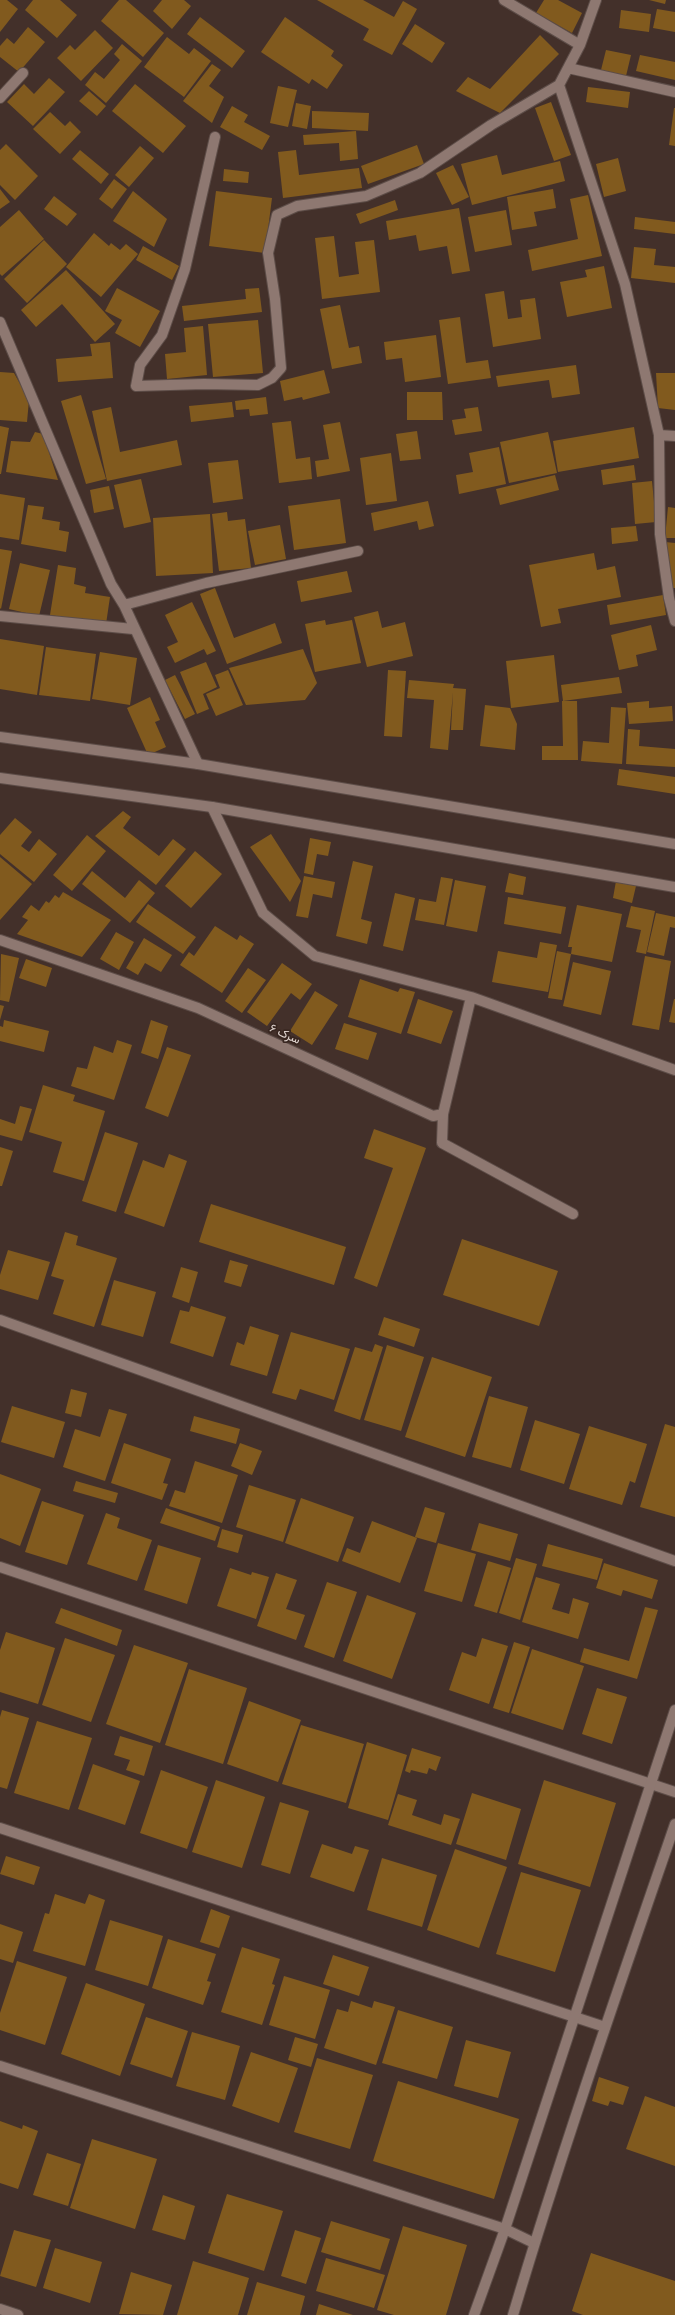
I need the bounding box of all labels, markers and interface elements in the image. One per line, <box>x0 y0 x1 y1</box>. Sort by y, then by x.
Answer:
street label: سرک ۶ <box>267 1021 303 1047</box>

